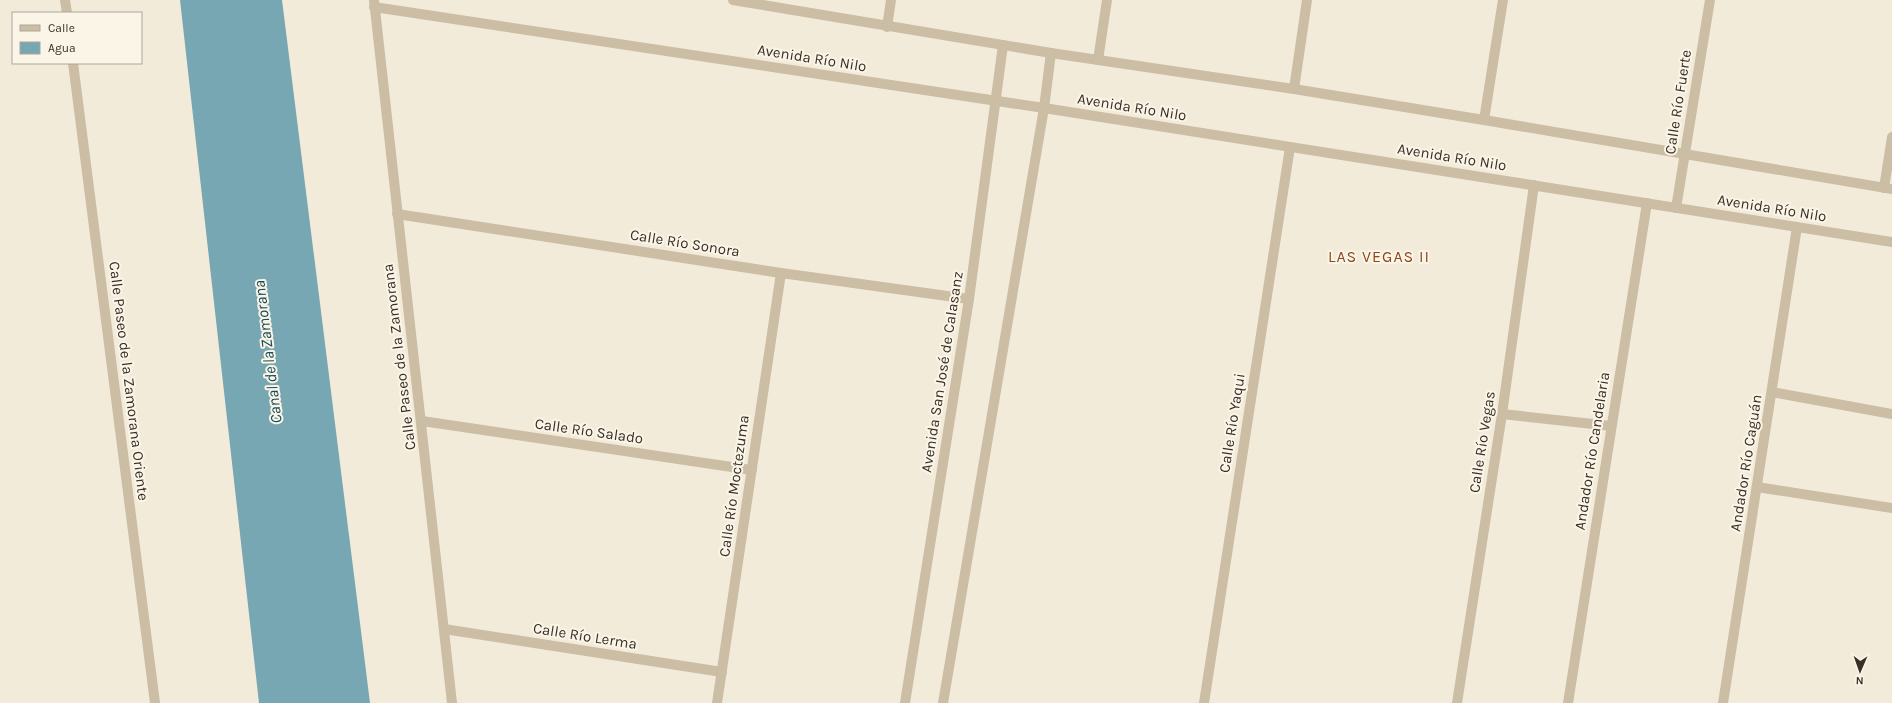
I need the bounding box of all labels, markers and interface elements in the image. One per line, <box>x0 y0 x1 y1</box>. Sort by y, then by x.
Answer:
legend <box>12 12 142 64</box>
text: Calle <box>48 21 75 35</box>
street label: Avenida Río Nilo <box>756 40 868 76</box>
text: Agua <box>48 41 76 55</box>
street label: Calle Río Fuerte <box>1661 48 1695 156</box>
street label: Avenida Río Nilo <box>1076 89 1188 125</box>
street label: Avenida Río Nilo <box>1396 139 1508 175</box>
street label: Avenida Río Nilo <box>1716 190 1828 226</box>
street label: Calle Río Sonora <box>629 225 741 261</box>
district label: LAS VEGAS II <box>1328 247 1430 266</box>
street label: Calle Paseo de la Zamorana Oriente <box>105 260 153 502</box>
street label: Calle Paseo de la Zamorana <box>379 263 419 451</box>
street label: Avenida San José de Calasanz <box>917 270 967 474</box>
water label: Canal de la Zamorana <box>249 279 286 425</box>
street label: Andador Río Candelaria <box>1571 371 1613 531</box>
street label: Calle Río Yaqui <box>1215 372 1249 474</box>
street label: Calle Río Vegas <box>1465 390 1499 494</box>
street label: Andador Río Caguán <box>1726 393 1766 533</box>
street label: Calle Río Salado <box>534 414 644 448</box>
street label: Calle Río Moctezuma <box>715 414 753 558</box>
street label: Calle Río Lerma <box>532 619 638 653</box>
north arrow <box>1840 651 1880 691</box>
text: N <box>1855 674 1864 687</box>

